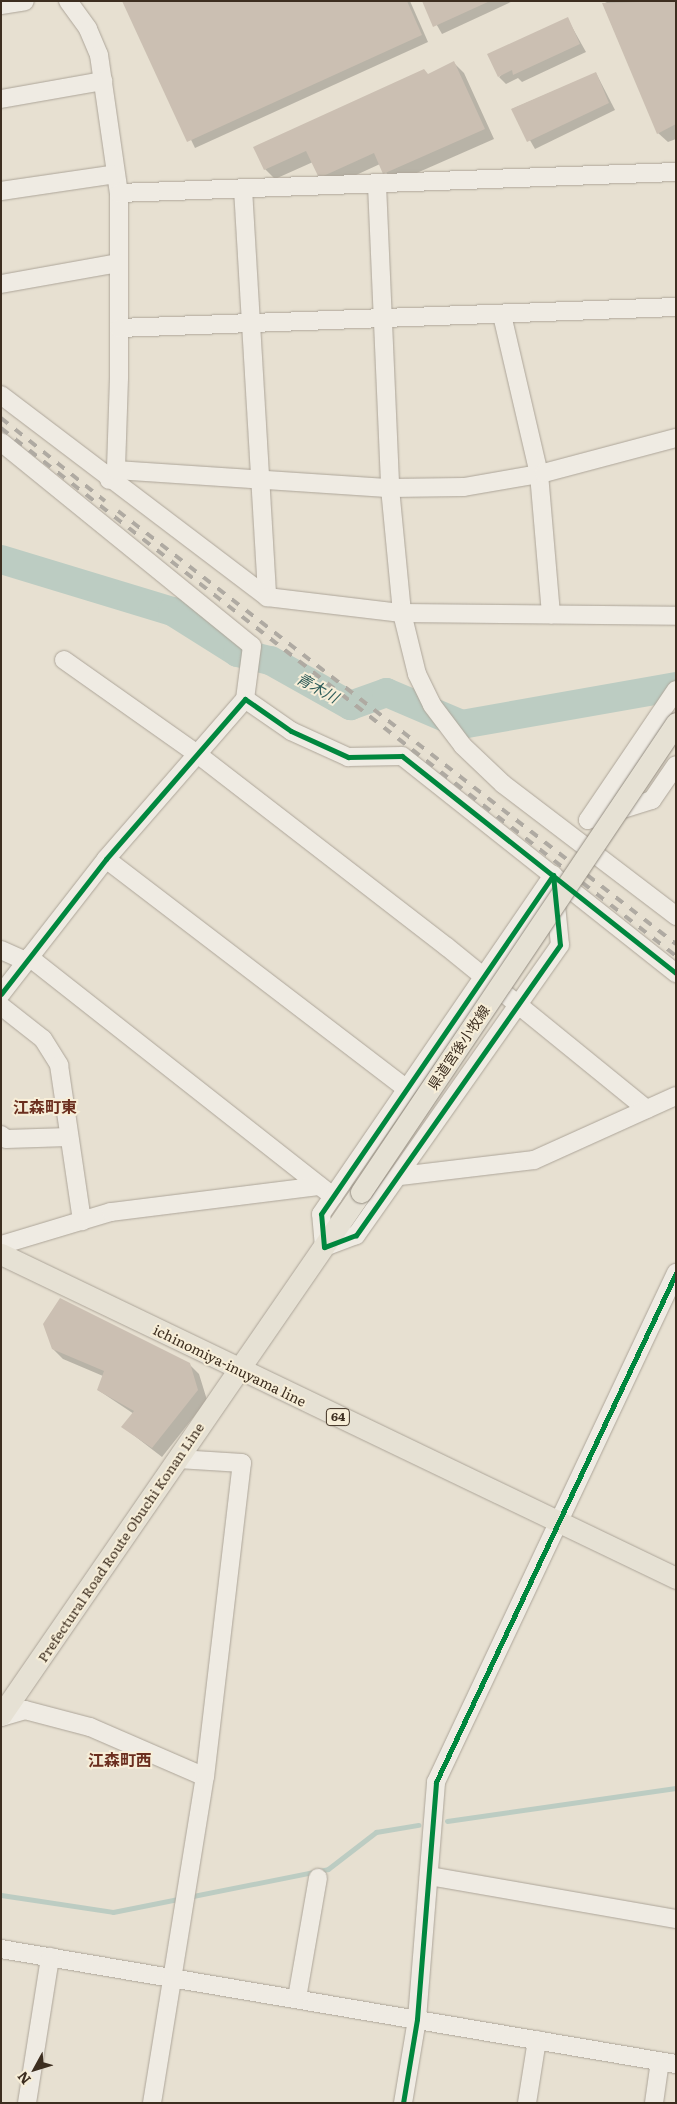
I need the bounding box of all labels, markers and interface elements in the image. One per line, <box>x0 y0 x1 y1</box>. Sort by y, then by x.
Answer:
water label: 青木川 <box>294 668 342 706</box>
street label: 県道宮後小牧線 <box>424 1002 492 1092</box>
district label: 江森町東 <box>13 1096 77 1116</box>
street label: ichinomiya-inuyama line <box>151 1321 309 1409</box>
road number: 64 <box>326 1408 350 1426</box>
street label: Prefectural Road Route Obuchi Konan Line <box>33 1419 207 1665</box>
district label: 江森町西 <box>88 1749 152 1769</box>
north arrow <box>10 2044 60 2094</box>
text: N <box>12 2068 35 2089</box>

